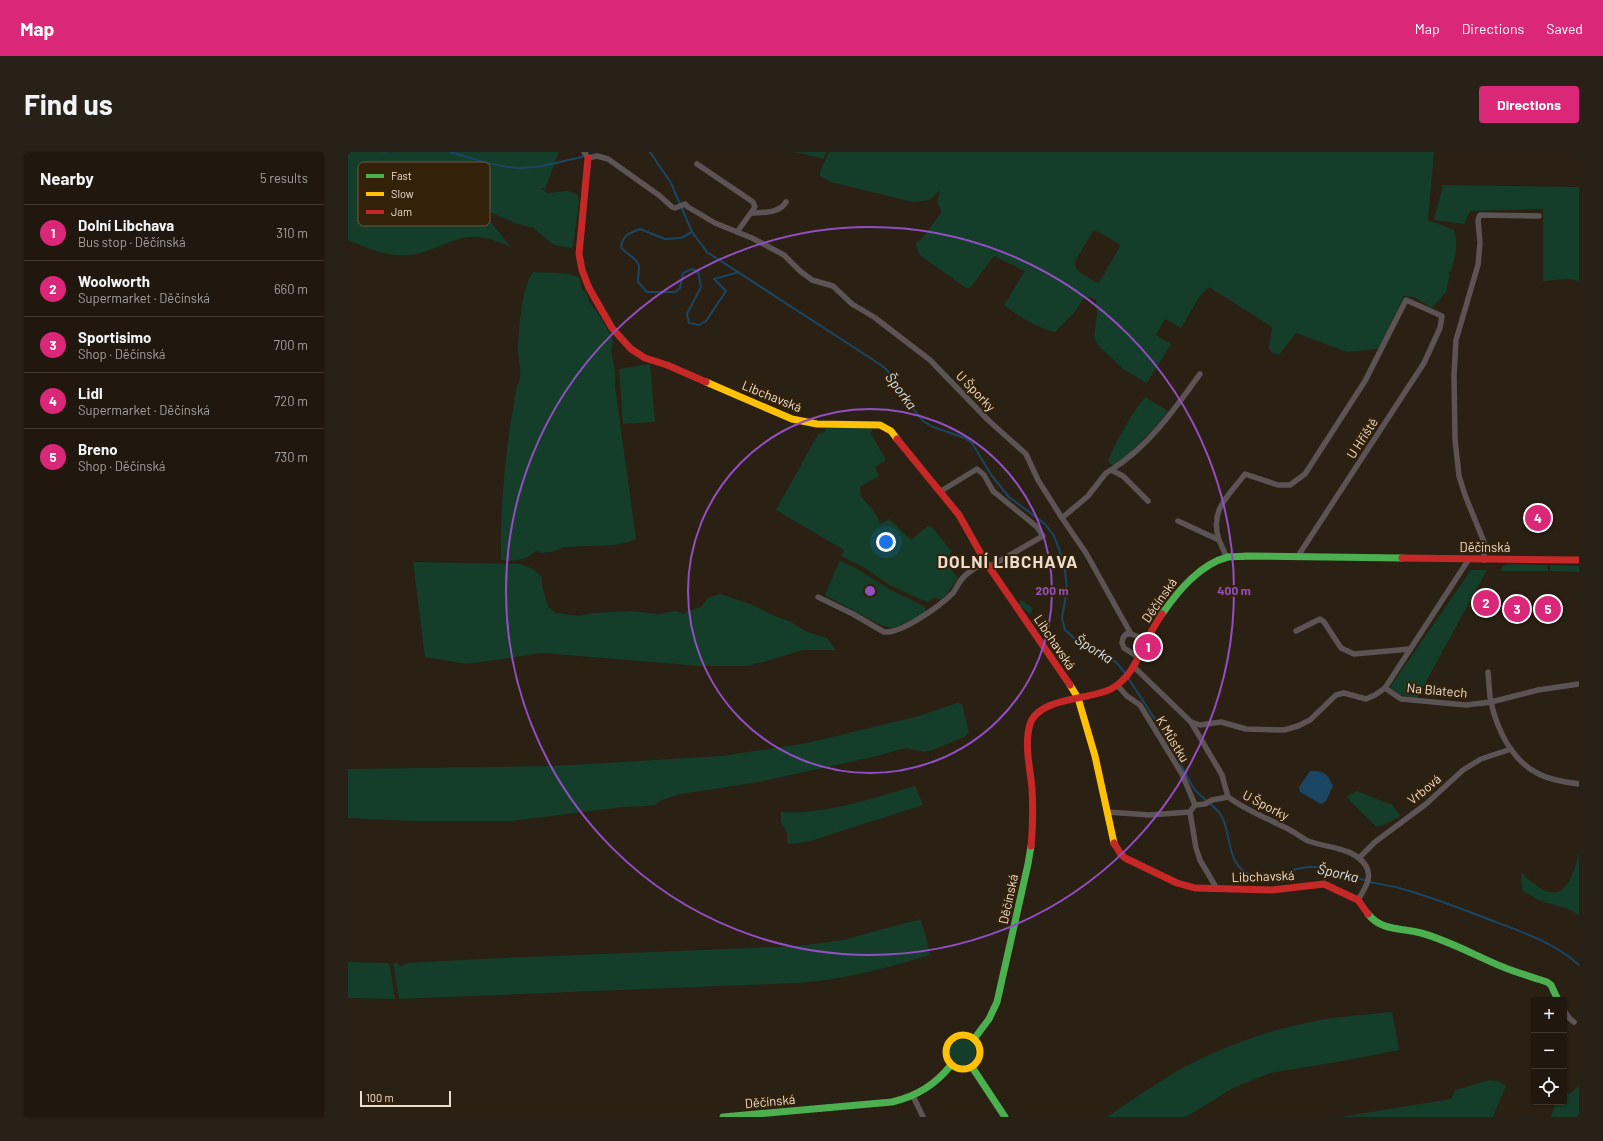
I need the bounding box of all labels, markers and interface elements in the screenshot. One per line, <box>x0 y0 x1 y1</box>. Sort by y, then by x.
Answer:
text: Map <box>20 17 54 40</box>
text: Map <box>1415 20 1440 37</box>
text: Directions <box>1462 20 1524 37</box>
text: Saved <box>1546 20 1583 37</box>
button: Directions <box>1479 86 1579 123</box>
text: Find us <box>24 87 113 121</box>
legend <box>358 162 490 226</box>
text: Nearby <box>40 168 94 188</box>
text: Fast <box>391 169 412 182</box>
text: 5 results <box>260 170 308 186</box>
text: Slow <box>391 187 414 200</box>
text: Jam <box>391 205 412 218</box>
text: Dolní Libchava <box>78 216 174 234</box>
text: 1 <box>51 225 55 241</box>
text: 310 m <box>276 225 308 241</box>
text: Bus stop · Děčínská <box>78 234 186 250</box>
text: Woolworth <box>78 272 150 290</box>
text: 2 <box>49 281 57 297</box>
text: 660 m <box>274 281 308 297</box>
text: Supermarket · Děčínská <box>78 290 210 306</box>
text: Sportisimo <box>78 328 151 346</box>
text: 3 <box>49 337 57 353</box>
text: 700 m <box>274 337 308 353</box>
text: Shop · Děčínská <box>78 346 165 362</box>
street label: U Šporky <box>953 367 999 415</box>
water label: Šporka <box>882 369 921 412</box>
street label: Libchavská <box>740 377 804 415</box>
text: Lidl <box>78 384 103 402</box>
text: 4 <box>49 393 57 409</box>
text: 720 m <box>274 393 308 409</box>
text: Supermarket · Děčínská <box>78 402 210 418</box>
street label: U Hřiště <box>1343 415 1381 461</box>
text: Breno <box>78 440 118 458</box>
text: 5 <box>49 449 57 465</box>
text: 730 m <box>274 449 308 465</box>
text: Shop · Děčínská <box>78 458 165 474</box>
pin: 4 <box>1525 503 1551 533</box>
your location <box>876 532 896 552</box>
street label: Děčínská <box>1460 539 1510 555</box>
district label: DOLNÍ LIBCHAVA <box>937 551 1079 571</box>
street label: Děčínská <box>1138 575 1180 625</box>
text: 200 m <box>1036 583 1068 597</box>
text: 400 m <box>1217 583 1251 597</box>
centre of rings <box>863 584 877 598</box>
pin: 2 <box>1473 588 1499 618</box>
pin: 3 <box>1504 594 1530 624</box>
pin: 5 <box>1535 594 1561 624</box>
street label: Libchavská <box>1031 611 1079 673</box>
water label: Šporka <box>1072 630 1116 667</box>
pin: 1 <box>1135 632 1161 662</box>
street label: Na Blatech <box>1406 679 1468 701</box>
street label: K Můstku <box>1153 713 1193 765</box>
street label: Vrbová <box>1404 770 1444 808</box>
street label: U Šporky <box>1240 787 1292 823</box>
water label: Šporka <box>1316 860 1360 885</box>
street label: Libchavská <box>1231 867 1295 885</box>
street label: Děčínská <box>995 873 1021 925</box>
map controls <box>1531 997 1567 1105</box>
button: + <box>1531 997 1567 1033</box>
button: − <box>1531 1033 1567 1069</box>
button: locate <box>1531 1069 1567 1105</box>
scale bar <box>360 1089 451 1108</box>
text: 100 m <box>366 1091 394 1104</box>
street label: Děčínská <box>744 1091 796 1111</box>

